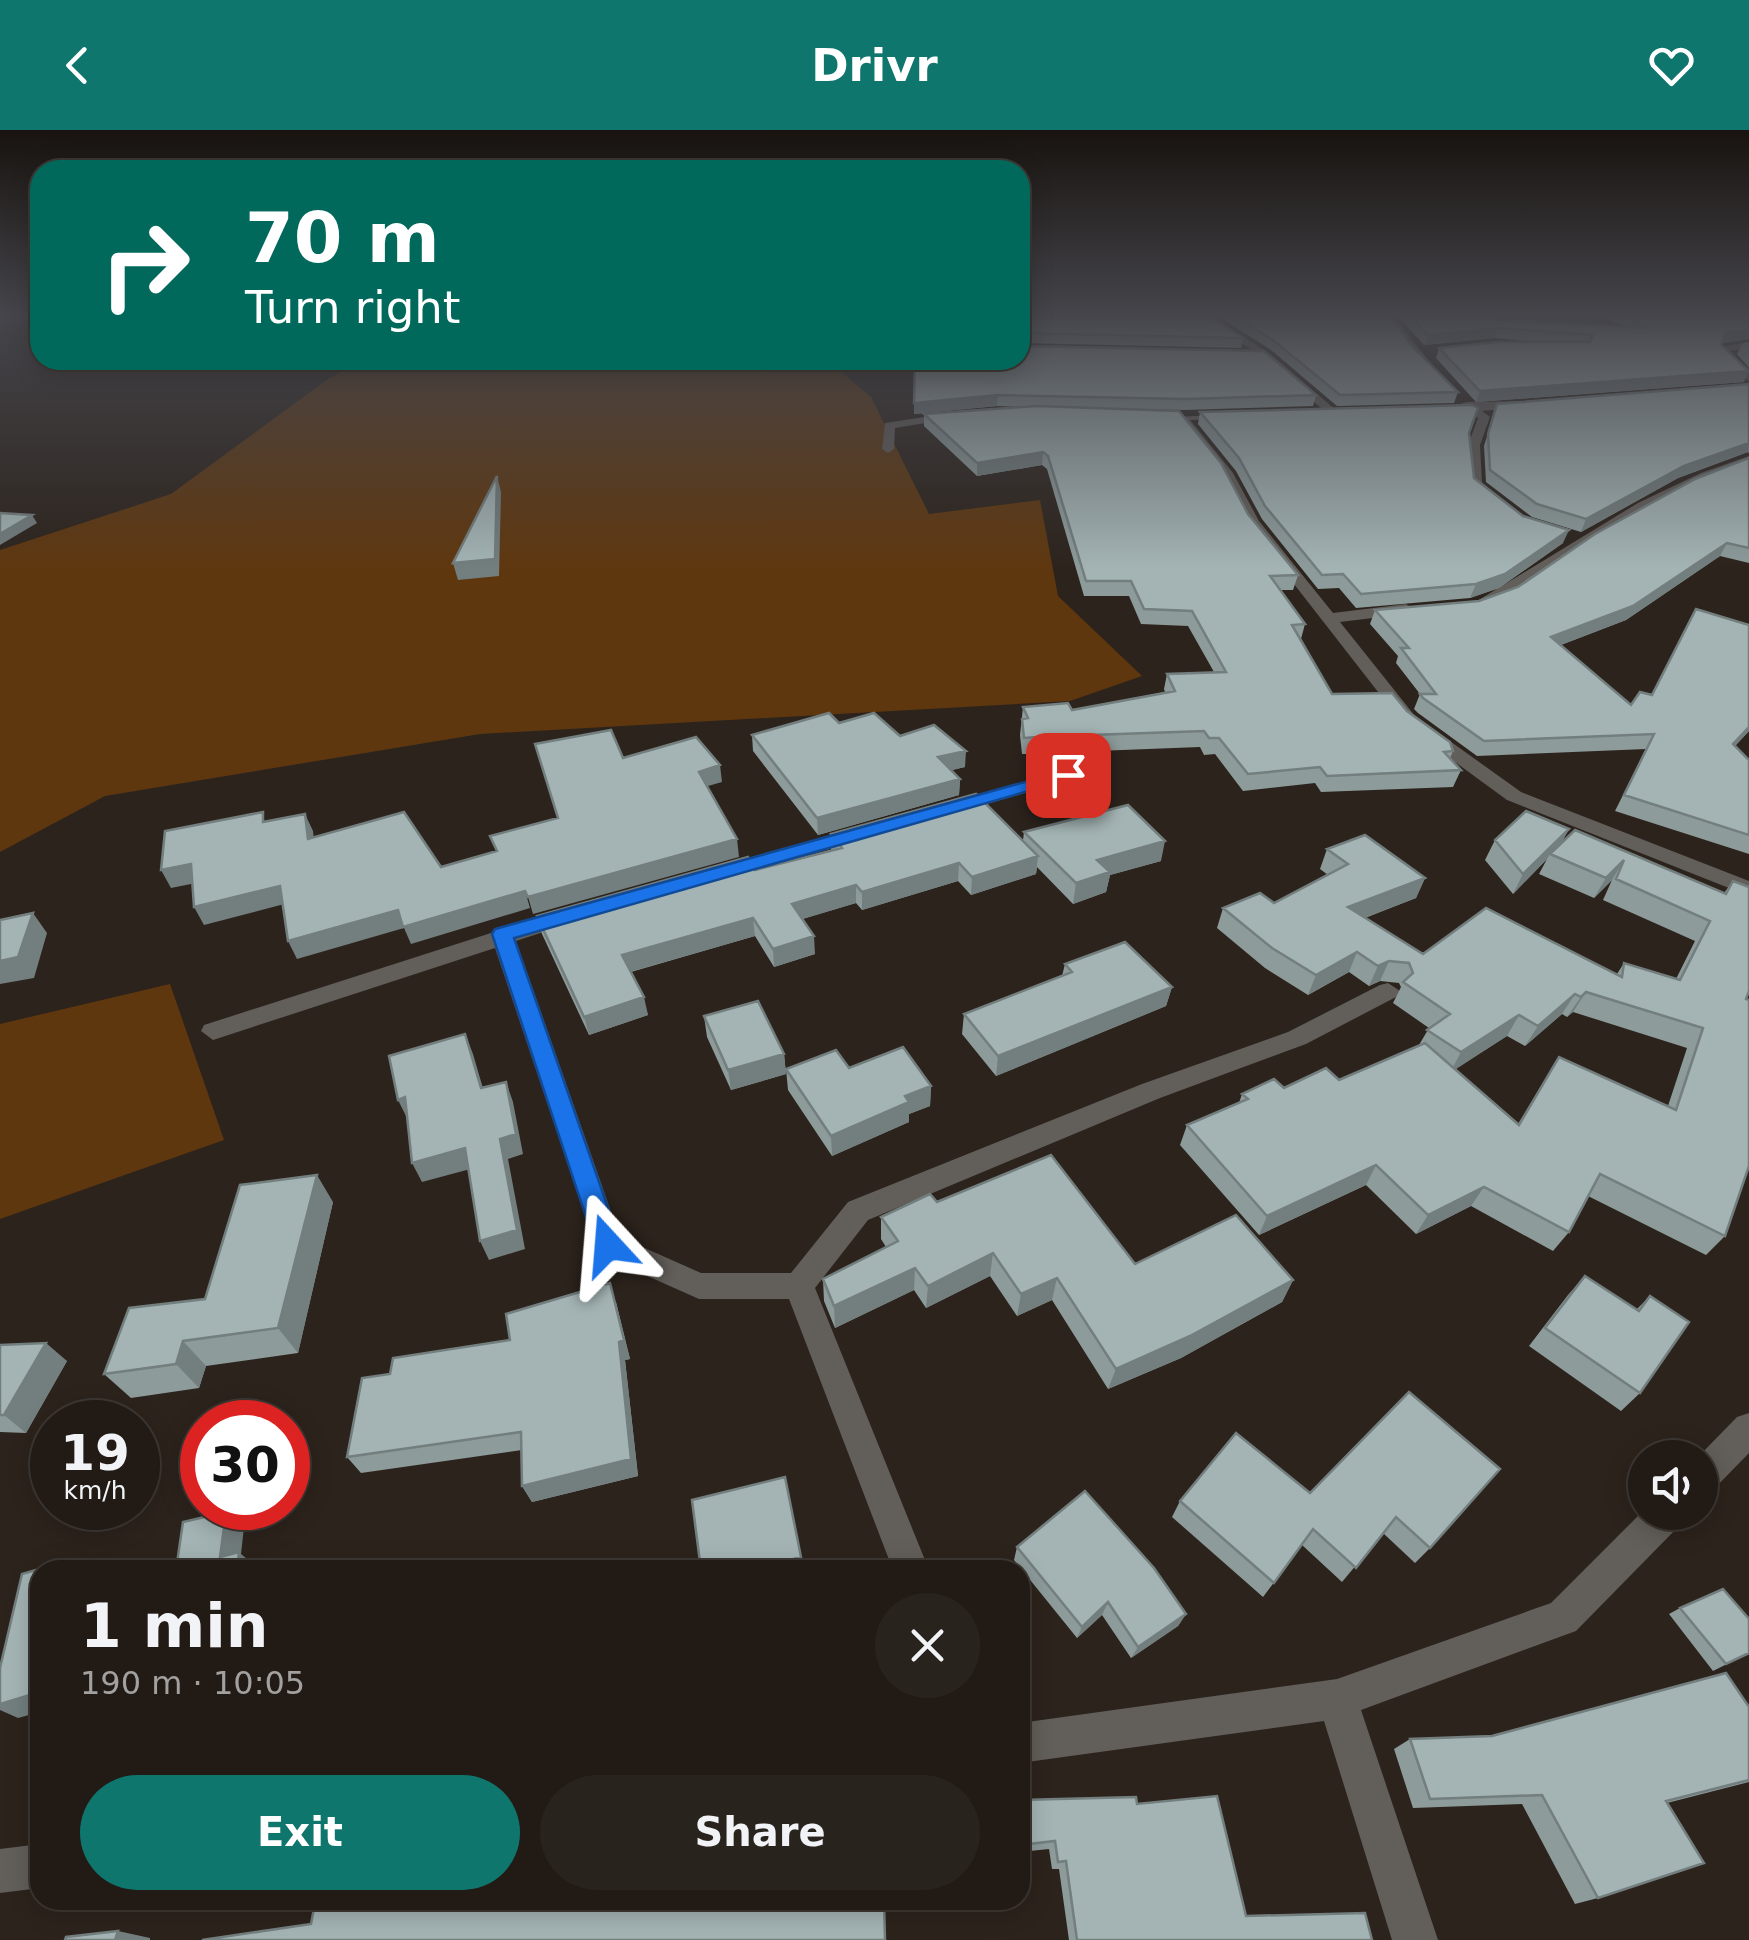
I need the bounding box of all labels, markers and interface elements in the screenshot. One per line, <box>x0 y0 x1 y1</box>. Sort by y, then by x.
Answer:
icon: back <box>50 38 105 93</box>
icon: heart <box>1644 38 1699 93</box>
text: Drivr <box>811 39 938 92</box>
text: 70 m <box>245 197 440 279</box>
icon: right <box>80 200 210 330</box>
text: Turn right <box>245 281 460 334</box>
pin <box>1026 733 1111 818</box>
icon: arrive <box>1041 748 1096 803</box>
position arrow <box>556 1193 660 1297</box>
speed limit sign: 30 <box>180 1400 310 1530</box>
text: 19 <box>60 1424 130 1482</box>
map controls <box>1628 1440 1718 1530</box>
button: sound <box>1628 1440 1718 1530</box>
text: km/h <box>63 1476 127 1505</box>
text: 1 min <box>80 1591 268 1661</box>
button: close <box>875 1593 980 1698</box>
text: 190 m · 10:05 <box>80 1664 305 1702</box>
button: Exit <box>80 1775 520 1890</box>
button: Share <box>540 1775 980 1890</box>

